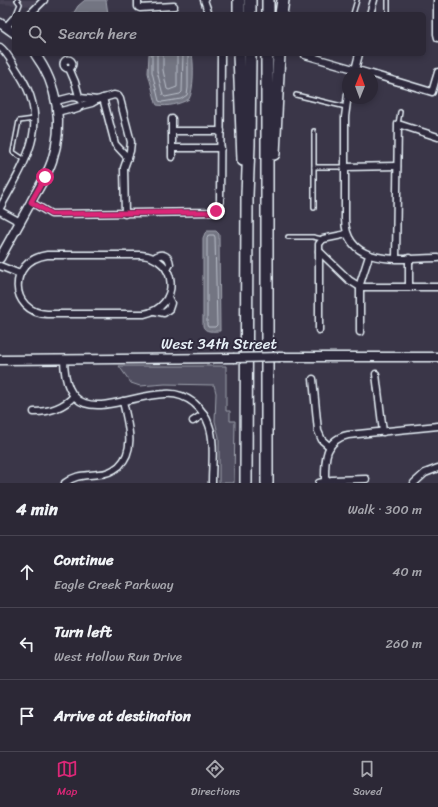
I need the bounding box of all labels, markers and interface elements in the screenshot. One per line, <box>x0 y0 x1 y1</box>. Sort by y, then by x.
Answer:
search box <box>12 12 426 56</box>
text: Search here <box>58 21 137 47</box>
icon: search <box>26 23 48 45</box>
north arrow <box>342 68 378 104</box>
route start <box>36 168 54 186</box>
route end <box>207 202 225 220</box>
street label: West 34th Street <box>161 331 278 357</box>
text: 4 min <box>16 494 58 524</box>
text: Walk · 300 m <box>348 498 422 521</box>
text: Continue <box>54 547 114 573</box>
text: 40 m <box>392 560 422 583</box>
icon: ahead <box>16 561 38 583</box>
text: Eagle Creek Parkway <box>54 573 173 596</box>
text: Turn left <box>54 619 112 645</box>
text: 260 m <box>386 632 422 655</box>
icon: left <box>16 633 38 655</box>
text: West Hollow Run Drive <box>54 645 182 668</box>
text: Arrive at destination <box>54 703 191 729</box>
icon: arrive <box>16 705 38 727</box>
tab: Map <box>56 758 78 801</box>
tab: Directions <box>191 758 240 801</box>
tab: Saved <box>353 758 382 801</box>

